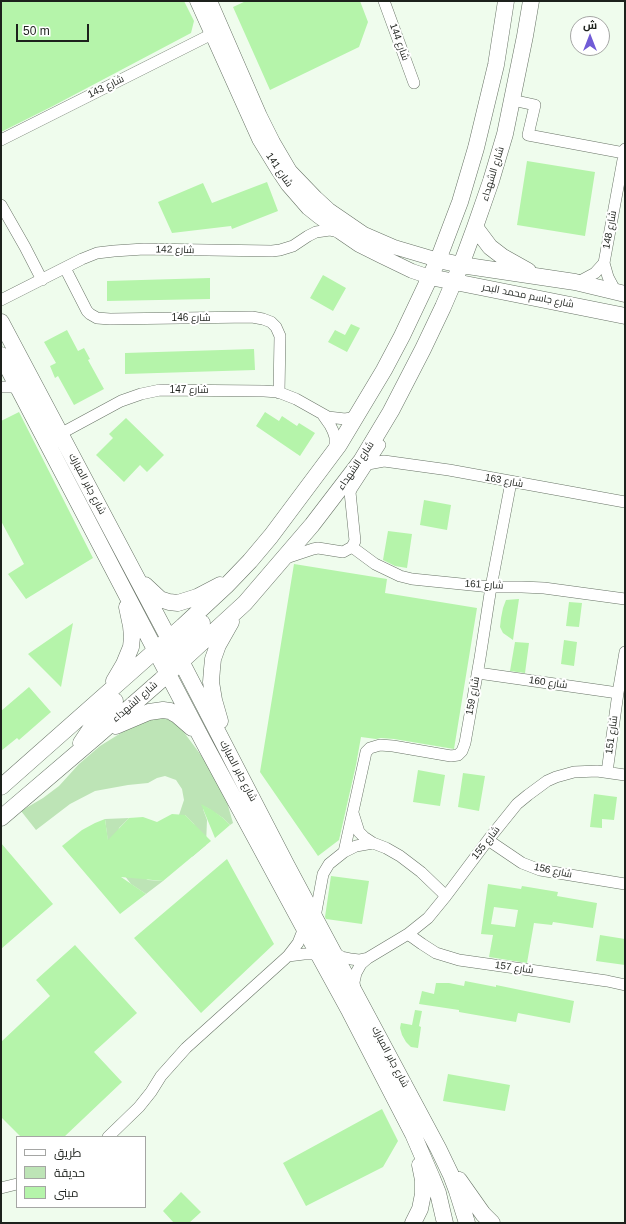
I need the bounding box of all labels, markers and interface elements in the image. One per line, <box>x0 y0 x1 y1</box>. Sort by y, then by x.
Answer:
scale bar <box>18 16 91 42</box>
north arrow <box>570 16 610 56</box>
text: ش <box>583 19 597 31</box>
street label: شارع 144 <box>387 22 411 62</box>
text: 50 m <box>23 24 50 38</box>
street label: شارع 143 <box>86 73 126 101</box>
street label: شارع الشهداء <box>479 145 507 203</box>
street label: شارع 141 <box>263 151 295 189</box>
street label: شارع 148 <box>601 210 619 250</box>
street label: شارع 142 <box>155 244 195 256</box>
street label: شارع جاسم محمد البحر <box>481 281 575 311</box>
street label: شارع 146 <box>172 312 210 324</box>
street label: شارع 147 <box>170 384 208 396</box>
street label: شارع الشهداء <box>335 439 377 493</box>
street label: شارع جابر المبارك <box>66 451 108 517</box>
street label: شارع 163 <box>484 472 524 490</box>
street label: شارع 161 <box>464 578 504 592</box>
street label: شارع 160 <box>528 674 568 692</box>
street label: شارع 159 <box>464 676 482 716</box>
street label: شارع الشهداء <box>110 679 160 725</box>
street label: شارع 151 <box>603 715 621 755</box>
street label: شارع جابر المبارك <box>217 738 259 804</box>
street label: شارع 155 <box>469 824 503 862</box>
street label: شارع 156 <box>533 861 573 881</box>
street label: شارع 157 <box>494 959 534 977</box>
street label: شارع جابر المبارك <box>369 1024 411 1090</box>
legend <box>16 1136 146 1208</box>
text: طريق <box>54 1146 81 1160</box>
text: حديقة <box>54 1166 85 1180</box>
text: مبنى <box>54 1186 79 1200</box>

